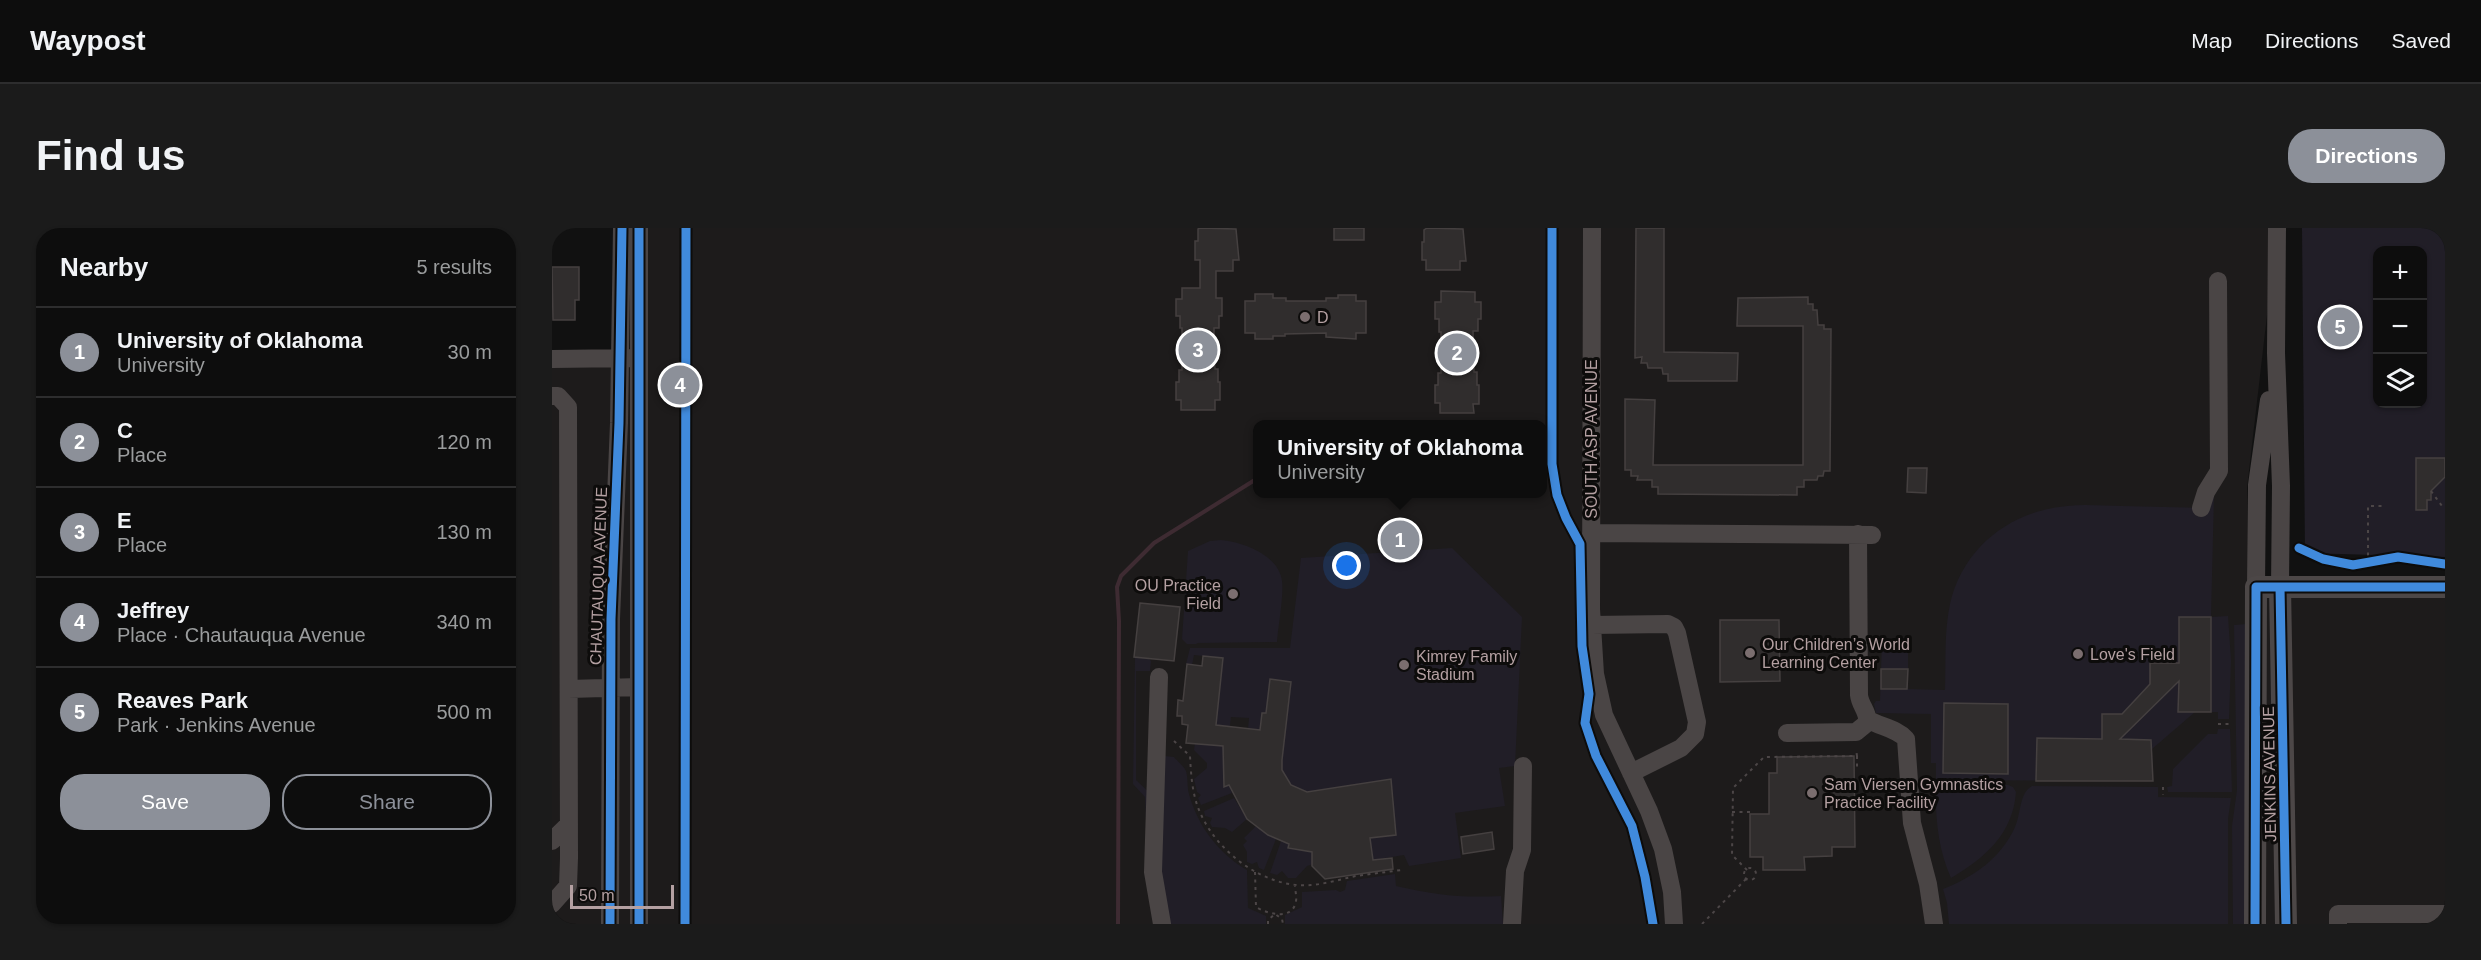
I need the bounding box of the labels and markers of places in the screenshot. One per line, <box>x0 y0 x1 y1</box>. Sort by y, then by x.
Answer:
pin: 5 <box>2320 304 2360 350</box>
place label: D <box>1317 309 1329 326</box>
marker: D <box>1298 310 1312 324</box>
pin: 3 <box>1178 328 1218 372</box>
pin: 2 <box>1438 330 1476 376</box>
pin: 4 <box>660 362 700 408</box>
pin: 1 <box>1380 518 1420 562</box>
place label: OU Practice Field <box>1135 577 1221 612</box>
marker: OU Practice Field <box>1226 587 1240 601</box>
place label: Our Children’s World Learning Center <box>1762 636 1910 671</box>
marker: Our Children’s World Learning Center <box>1743 646 1757 660</box>
place label: Love's Field <box>2090 646 2175 663</box>
marker: Love's Field <box>2071 647 2085 661</box>
place label: Kimrey Family Stadium <box>1416 648 1517 683</box>
marker: Kimrey Family Stadium <box>1397 658 1411 672</box>
place label: Sam Viersen Gymnastics Practice Facility <box>1824 776 2003 811</box>
marker: Sam Viersen Gymnastics Practice Facility <box>1805 786 1819 800</box>

